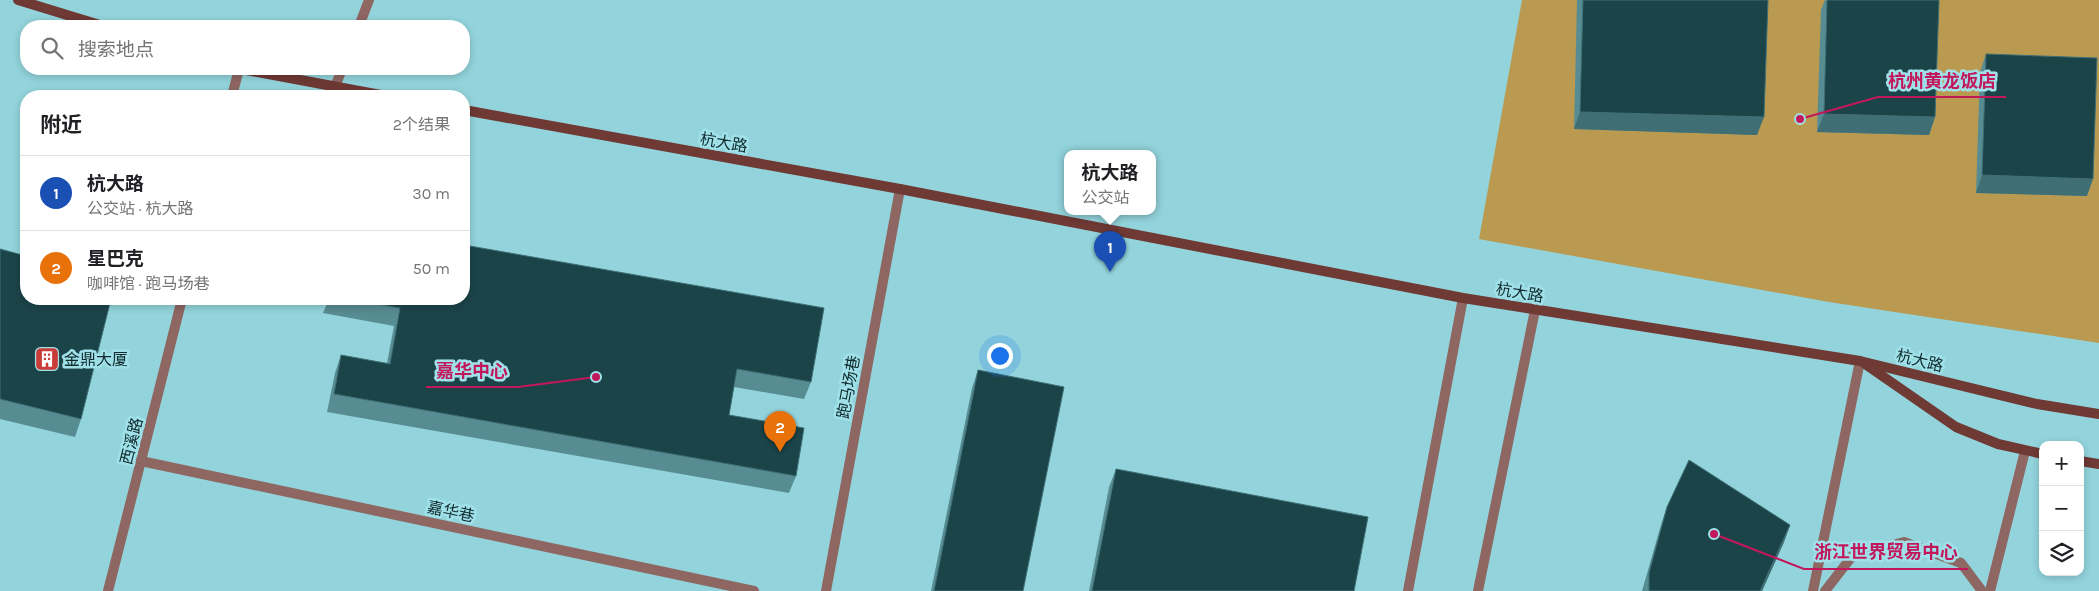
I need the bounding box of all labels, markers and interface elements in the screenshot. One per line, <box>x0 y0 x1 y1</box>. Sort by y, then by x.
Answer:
search box <box>20 20 470 75</box>
icon: search <box>38 34 66 62</box>
text: 搜索地点 <box>78 39 154 61</box>
callout: 杭州黄龙饭店 <box>1878 64 2006 97</box>
text: 杭州黄龙饭店 <box>1888 70 1996 92</box>
text: 附近 <box>40 113 82 137</box>
text: 2个结果 <box>393 115 450 134</box>
street label: 杭大路 <box>699 129 749 156</box>
popup <box>1064 150 1156 215</box>
text: 杭大路 <box>1081 162 1139 184</box>
text: 杭大路 <box>87 173 144 195</box>
text: 1 <box>53 184 59 203</box>
text: 30 m <box>412 184 450 203</box>
text: 公交站 <box>1081 188 1130 207</box>
text: 公交站 · 杭大路 <box>87 199 193 218</box>
pin: 1 <box>1094 231 1126 272</box>
text: 星巴克 <box>87 248 144 270</box>
text: 2 <box>51 259 61 278</box>
text: 50 m <box>413 259 450 278</box>
text: 咖啡馆 · 跑马场巷 <box>87 274 209 293</box>
street label: 杭大路 <box>1495 279 1545 306</box>
your location <box>987 343 1013 369</box>
street label: 杭大路 <box>1894 345 1945 376</box>
building icon: 金鼎大厦 <box>34 346 60 372</box>
place label: 金鼎大厦 <box>64 350 128 369</box>
callout: 嘉华中心 <box>426 354 518 387</box>
street label: 跑马场巷 <box>834 354 863 420</box>
text: 嘉华中心 <box>436 360 508 382</box>
pin: 2 <box>764 411 796 452</box>
street label: 西溪路 <box>116 416 147 467</box>
map controls <box>2039 441 2084 576</box>
button: + <box>2039 441 2084 486</box>
button: − <box>2039 486 2084 531</box>
street label: 嘉华巷 <box>425 497 476 526</box>
button: layers <box>2039 531 2084 576</box>
callout: 浙江世界贸易中心 <box>1804 536 1968 569</box>
text: 浙江世界贸易中心 <box>1814 541 1958 563</box>

